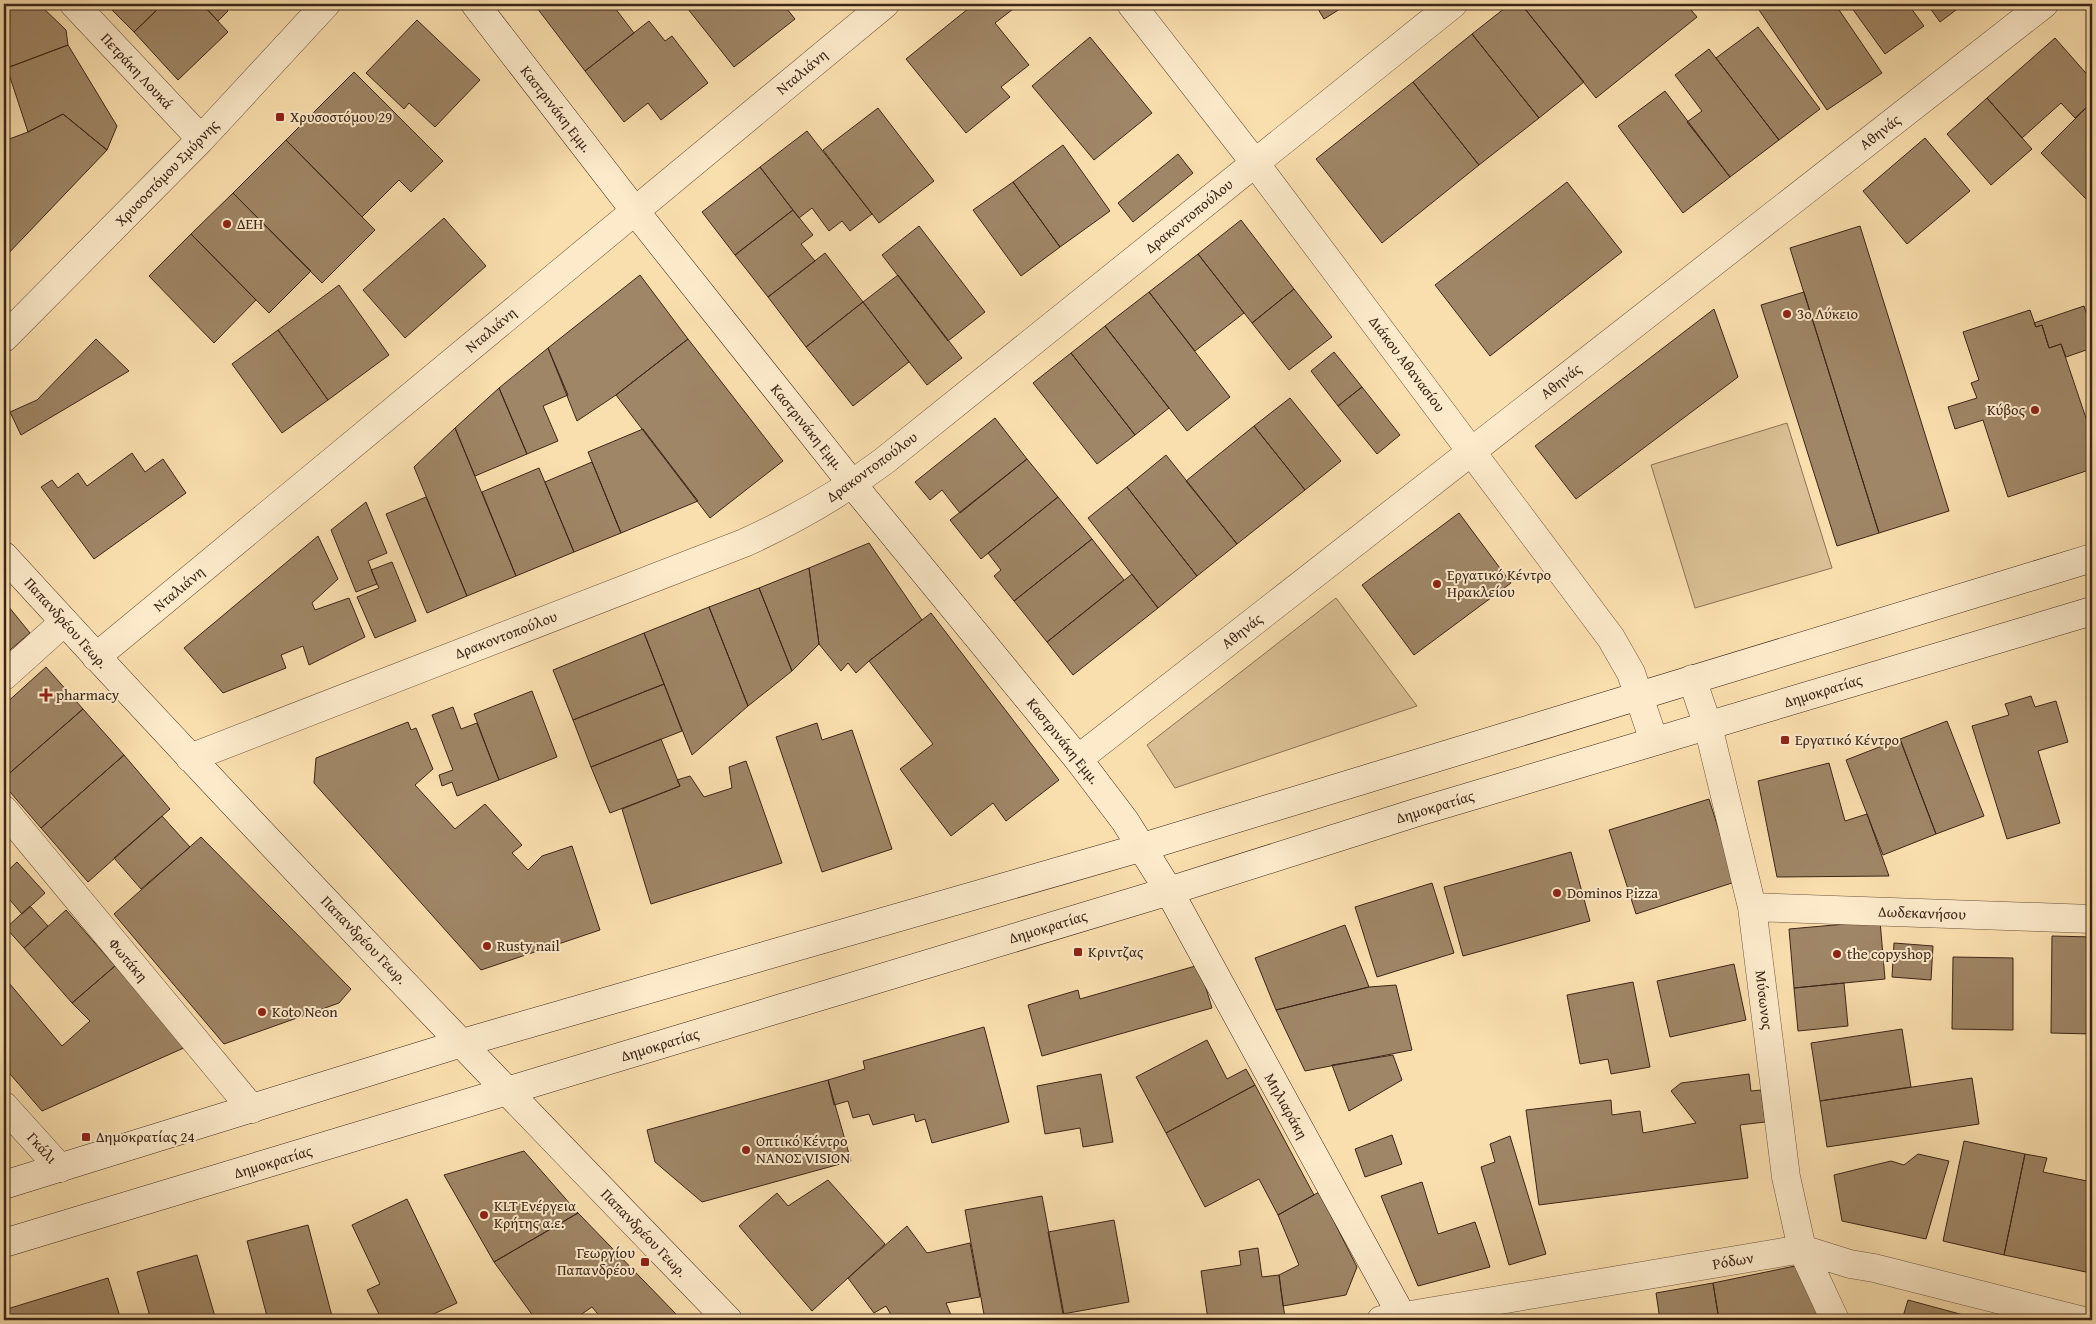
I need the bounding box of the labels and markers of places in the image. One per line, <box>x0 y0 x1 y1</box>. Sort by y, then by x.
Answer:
place label: Χρυσοστόμου 29 <box>290 106 392 127</box>
marker: Χρυσοστόμου 29 <box>274 111 286 123</box>
place label: ΔΕΗ <box>237 213 263 234</box>
marker: ΔΕΗ <box>221 218 233 230</box>
place label: 3ο Λύκειο <box>1797 303 1858 324</box>
marker: 3ο Λύκειο <box>1781 308 1793 320</box>
place label: Κύβος <box>1987 399 2026 420</box>
marker: Κύβος <box>2029 404 2041 416</box>
place label: Εργατικό Κέντρο Ηρακλείου <box>1447 564 1551 602</box>
marker: Εργατικό Κέντρο Ηρακλείου <box>1431 578 1443 590</box>
place label: pharmacy <box>56 684 120 705</box>
marker: pharmacy <box>40 689 52 701</box>
place label: Εργατικό Κέντρο <box>1795 729 1899 750</box>
marker: Εργατικό Κέντρο <box>1779 734 1791 746</box>
place label: Dominos Pizza <box>1567 882 1658 903</box>
marker: Dominos Pizza <box>1551 887 1563 899</box>
place label: Rusty nail <box>497 935 560 956</box>
marker: Rusty nail <box>481 940 493 952</box>
place label: Κριντζας <box>1088 941 1144 962</box>
place label: the copyshop <box>1847 943 1931 964</box>
marker: Κριντζας <box>1072 946 1084 958</box>
marker: the copyshop <box>1831 948 1843 960</box>
place label: Koto Neon <box>272 1001 338 1022</box>
marker: Koto Neon <box>256 1006 268 1018</box>
place label: Δημοκρατίας 24 <box>96 1126 195 1147</box>
place label: Οπτικό Κέντρο ΝΑΝΟΣ VISION <box>756 1130 850 1168</box>
marker: Δημοκρατίας 24 <box>80 1131 92 1143</box>
marker: Οπτικό Κέντρο ΝΑΝΟΣ VISION <box>740 1144 752 1156</box>
place label: KLT Ενέργεια Κρήτης α.ε. <box>494 1195 576 1233</box>
marker: KLT Ενέργεια Κρήτης α.ε. <box>478 1209 490 1221</box>
place label: Γεωργίου Παπανδρέου <box>557 1242 635 1280</box>
marker: Γεωργίου Παπανδρέου <box>639 1256 651 1268</box>

